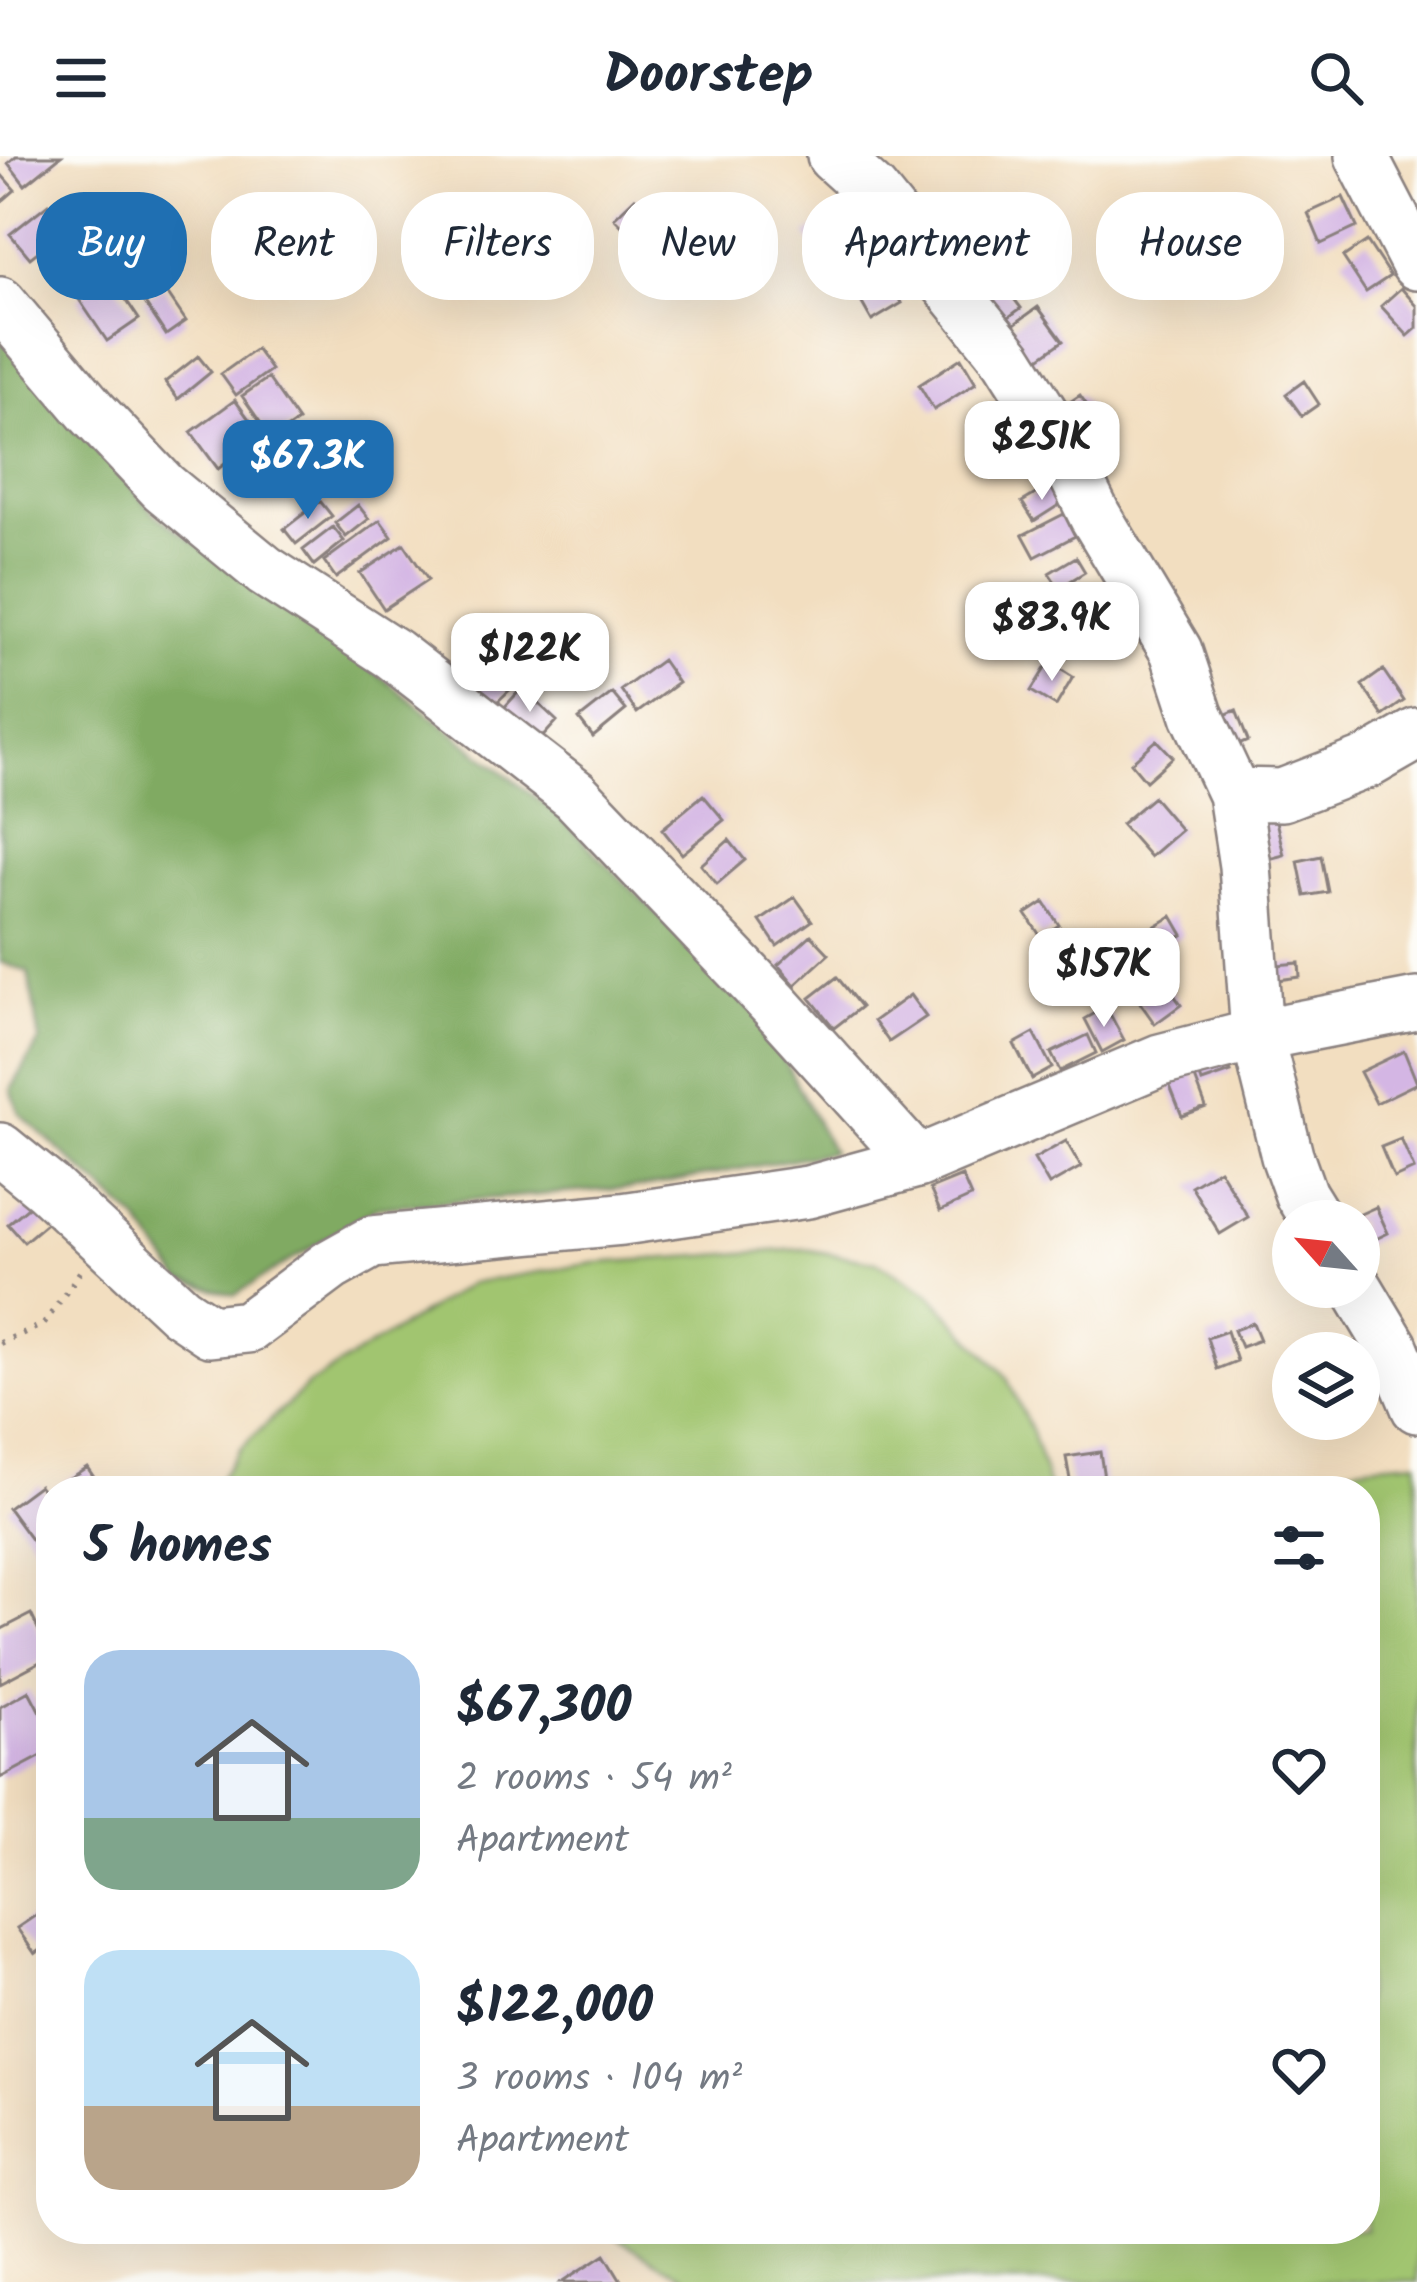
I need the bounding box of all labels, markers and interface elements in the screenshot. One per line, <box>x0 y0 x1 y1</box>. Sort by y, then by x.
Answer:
text: Doorstep <box>604 35 813 121</box>
icon: menu <box>48 45 114 111</box>
icon: search <box>1303 45 1369 111</box>
chip: Buy <box>36 192 187 300</box>
chip: Rent <box>211 192 377 300</box>
chip: Filters <box>401 192 594 300</box>
chip: New <box>618 192 778 300</box>
chip: Apartment <box>802 192 1072 300</box>
chip: House <box>1096 192 1284 300</box>
pin: $251K <box>958 401 1126 503</box>
text: $251K <box>992 409 1092 471</box>
pin: $67.3K <box>210 420 406 522</box>
text: $67.3K <box>250 428 366 490</box>
pin: $83.9K <box>954 582 1150 684</box>
text: $83.9K <box>992 590 1112 652</box>
pin: $122K <box>446 613 614 715</box>
text: $122K <box>478 621 582 683</box>
pin: $157K <box>1020 928 1188 1030</box>
text: $157K <box>1056 936 1152 998</box>
north arrow <box>1272 1200 1380 1308</box>
map controls <box>1272 1200 1380 1440</box>
button: layers <box>1272 1332 1380 1440</box>
text: 5 homes <box>84 1508 272 1589</box>
icon: filters <box>1266 1515 1332 1581</box>
text: $67,300 <box>456 1668 632 1749</box>
icon: home <box>180 1698 324 1842</box>
icon: heart <box>1266 1737 1332 1803</box>
text: 2 rooms · 54 m² <box>456 1749 732 1811</box>
text: Apartment <box>456 1811 629 1873</box>
text: $122,000 <box>456 1968 653 2049</box>
icon: home <box>180 1998 324 2142</box>
icon: heart <box>1266 2037 1332 2103</box>
text: 3 rooms · 104 m² <box>456 2049 742 2111</box>
text: Apartment <box>456 2111 629 2173</box>

